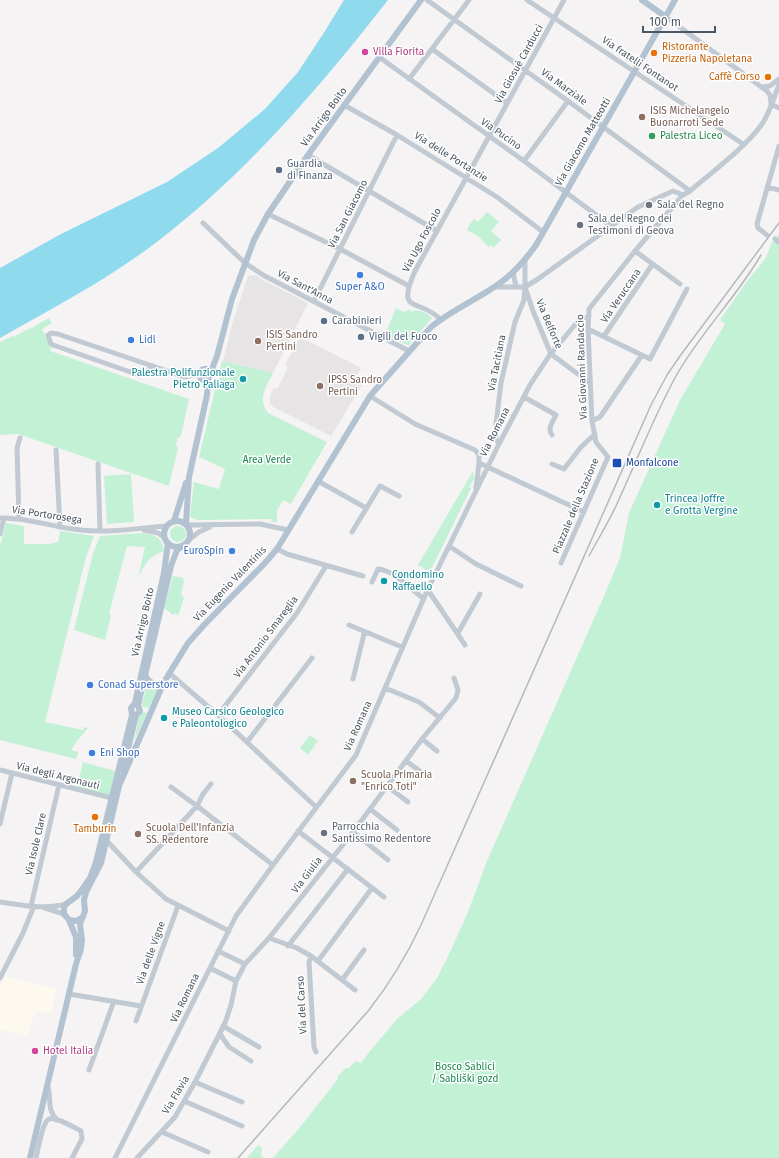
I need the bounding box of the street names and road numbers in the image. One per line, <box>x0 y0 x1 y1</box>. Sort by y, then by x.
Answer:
street label: Via Giosuè Carducci <box>492 22 546 106</box>
street label: Via fratelli Fontanot <box>600 34 681 94</box>
street label: Via Marziale <box>539 66 589 108</box>
street label: Via Arrigo Boito <box>298 85 350 149</box>
street label: Via Giacomo Matteotti <box>553 95 613 188</box>
street label: Via Pucino <box>478 116 524 153</box>
street label: Via delle Portanzie <box>412 130 490 184</box>
street label: Via San Giacomo <box>326 178 371 250</box>
street label: Via Ugo Foscolo <box>400 206 444 274</box>
street label: Via Sant'Anna <box>275 267 335 307</box>
street label: Via Veruccana <box>598 267 644 325</box>
street label: Via Belforte <box>533 297 565 351</box>
street label: Via Giovanni Randaccio <box>574 314 590 420</box>
street label: Via Tacitiana <box>486 334 508 392</box>
street label: Via Romana <box>478 405 512 459</box>
street label: Piazzale della Stazione <box>550 456 602 556</box>
street label: Via Portorosega <box>11 504 83 526</box>
street label: Via Eugenio Valentinis <box>191 544 269 624</box>
street label: Via Arrigo Boito <box>129 586 157 658</box>
street label: Via Antonio Smareglia <box>231 594 301 680</box>
street label: Via Romana <box>342 699 374 753</box>
street label: Via degli Argonauti <box>15 760 101 792</box>
street label: Via Isole Clare <box>23 812 49 876</box>
street label: Via Giulia <box>289 855 325 895</box>
street label: Via delle Vigne <box>134 920 168 986</box>
street label: Via Romana <box>168 971 202 1025</box>
street label: Via del Carso <box>294 975 310 1035</box>
street label: Via Flavia <box>160 1074 192 1116</box>

